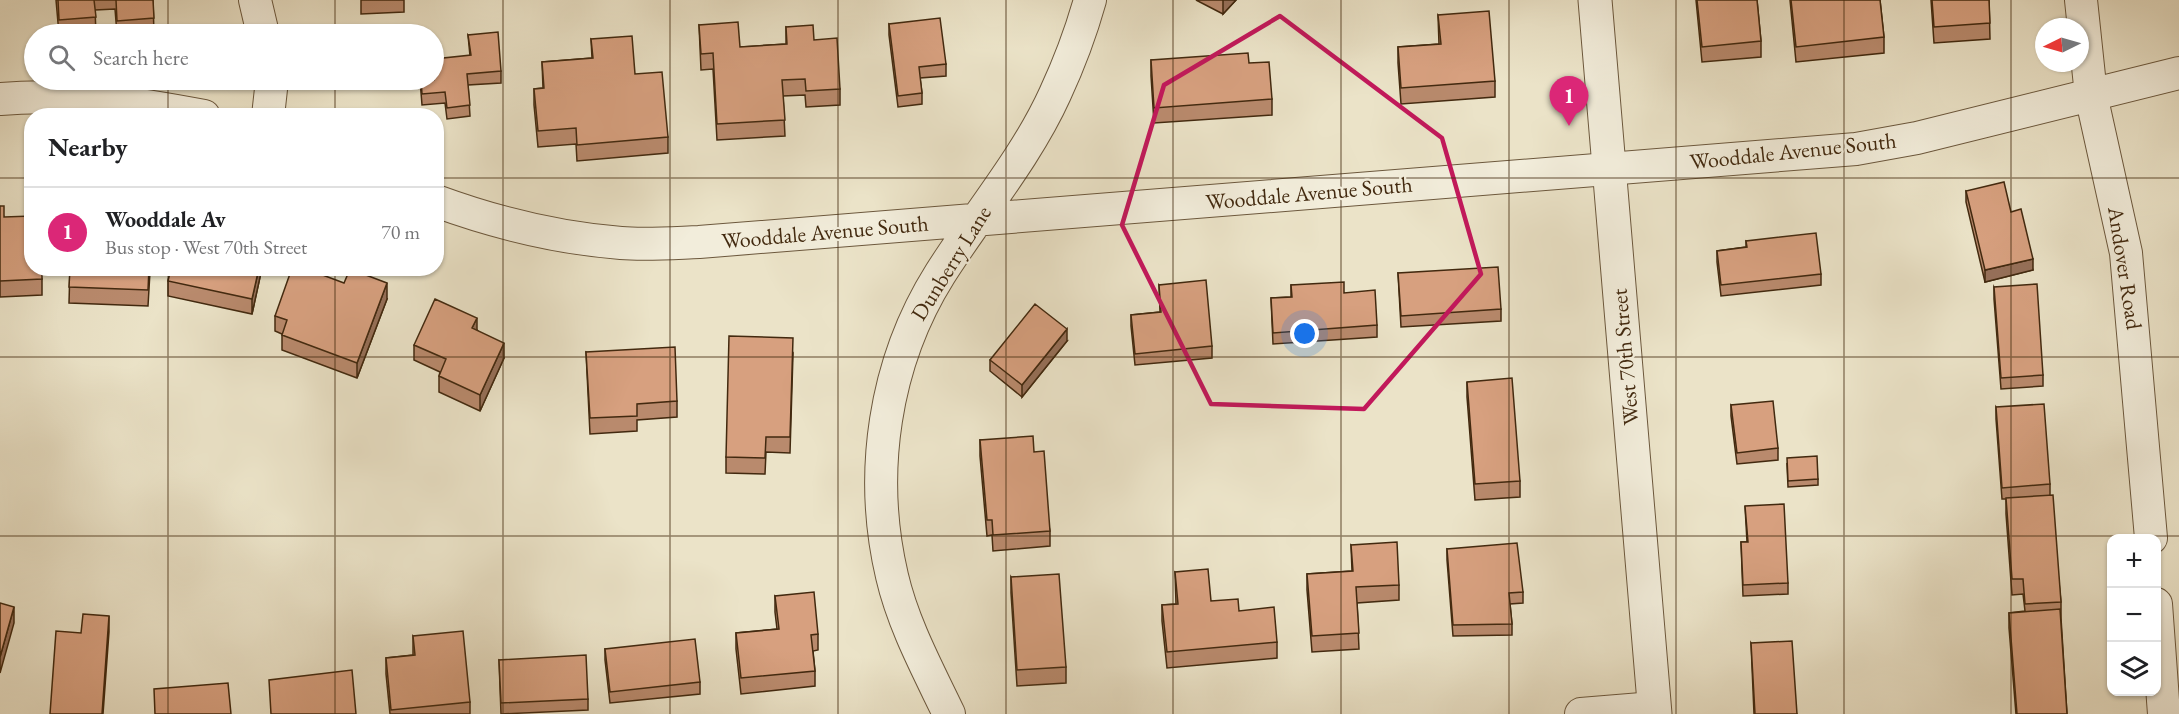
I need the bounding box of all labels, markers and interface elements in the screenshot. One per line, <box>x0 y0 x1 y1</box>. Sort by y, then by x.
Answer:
north arrow <box>2035 18 2089 72</box>
search box <box>24 24 444 90</box>
icon: search <box>45 41 78 74</box>
text: Search here <box>93 43 188 72</box>
pin: 1 <box>1550 76 1588 126</box>
street label: Wooddale Avenue South <box>1688 126 1898 176</box>
text: Nearby <box>48 130 128 164</box>
street label: Wooddale Avenue South <box>1204 170 1414 216</box>
street label: Dunberry Lane <box>904 200 998 326</box>
street label: Andover Road <box>2101 204 2149 332</box>
text: Wooddale Av <box>105 205 226 234</box>
street label: Wooddale Avenue South <box>720 209 930 255</box>
text: 1 <box>62 219 73 245</box>
text: 70 m <box>381 219 420 245</box>
text: Bus stop · West 70th Street <box>105 234 307 260</box>
street label: West 70th Street <box>1605 287 1645 427</box>
your location <box>1290 319 1319 348</box>
map controls <box>2107 534 2161 696</box>
button: + <box>2107 534 2161 588</box>
button: − <box>2107 588 2161 642</box>
button: layers <box>2107 642 2161 696</box>

